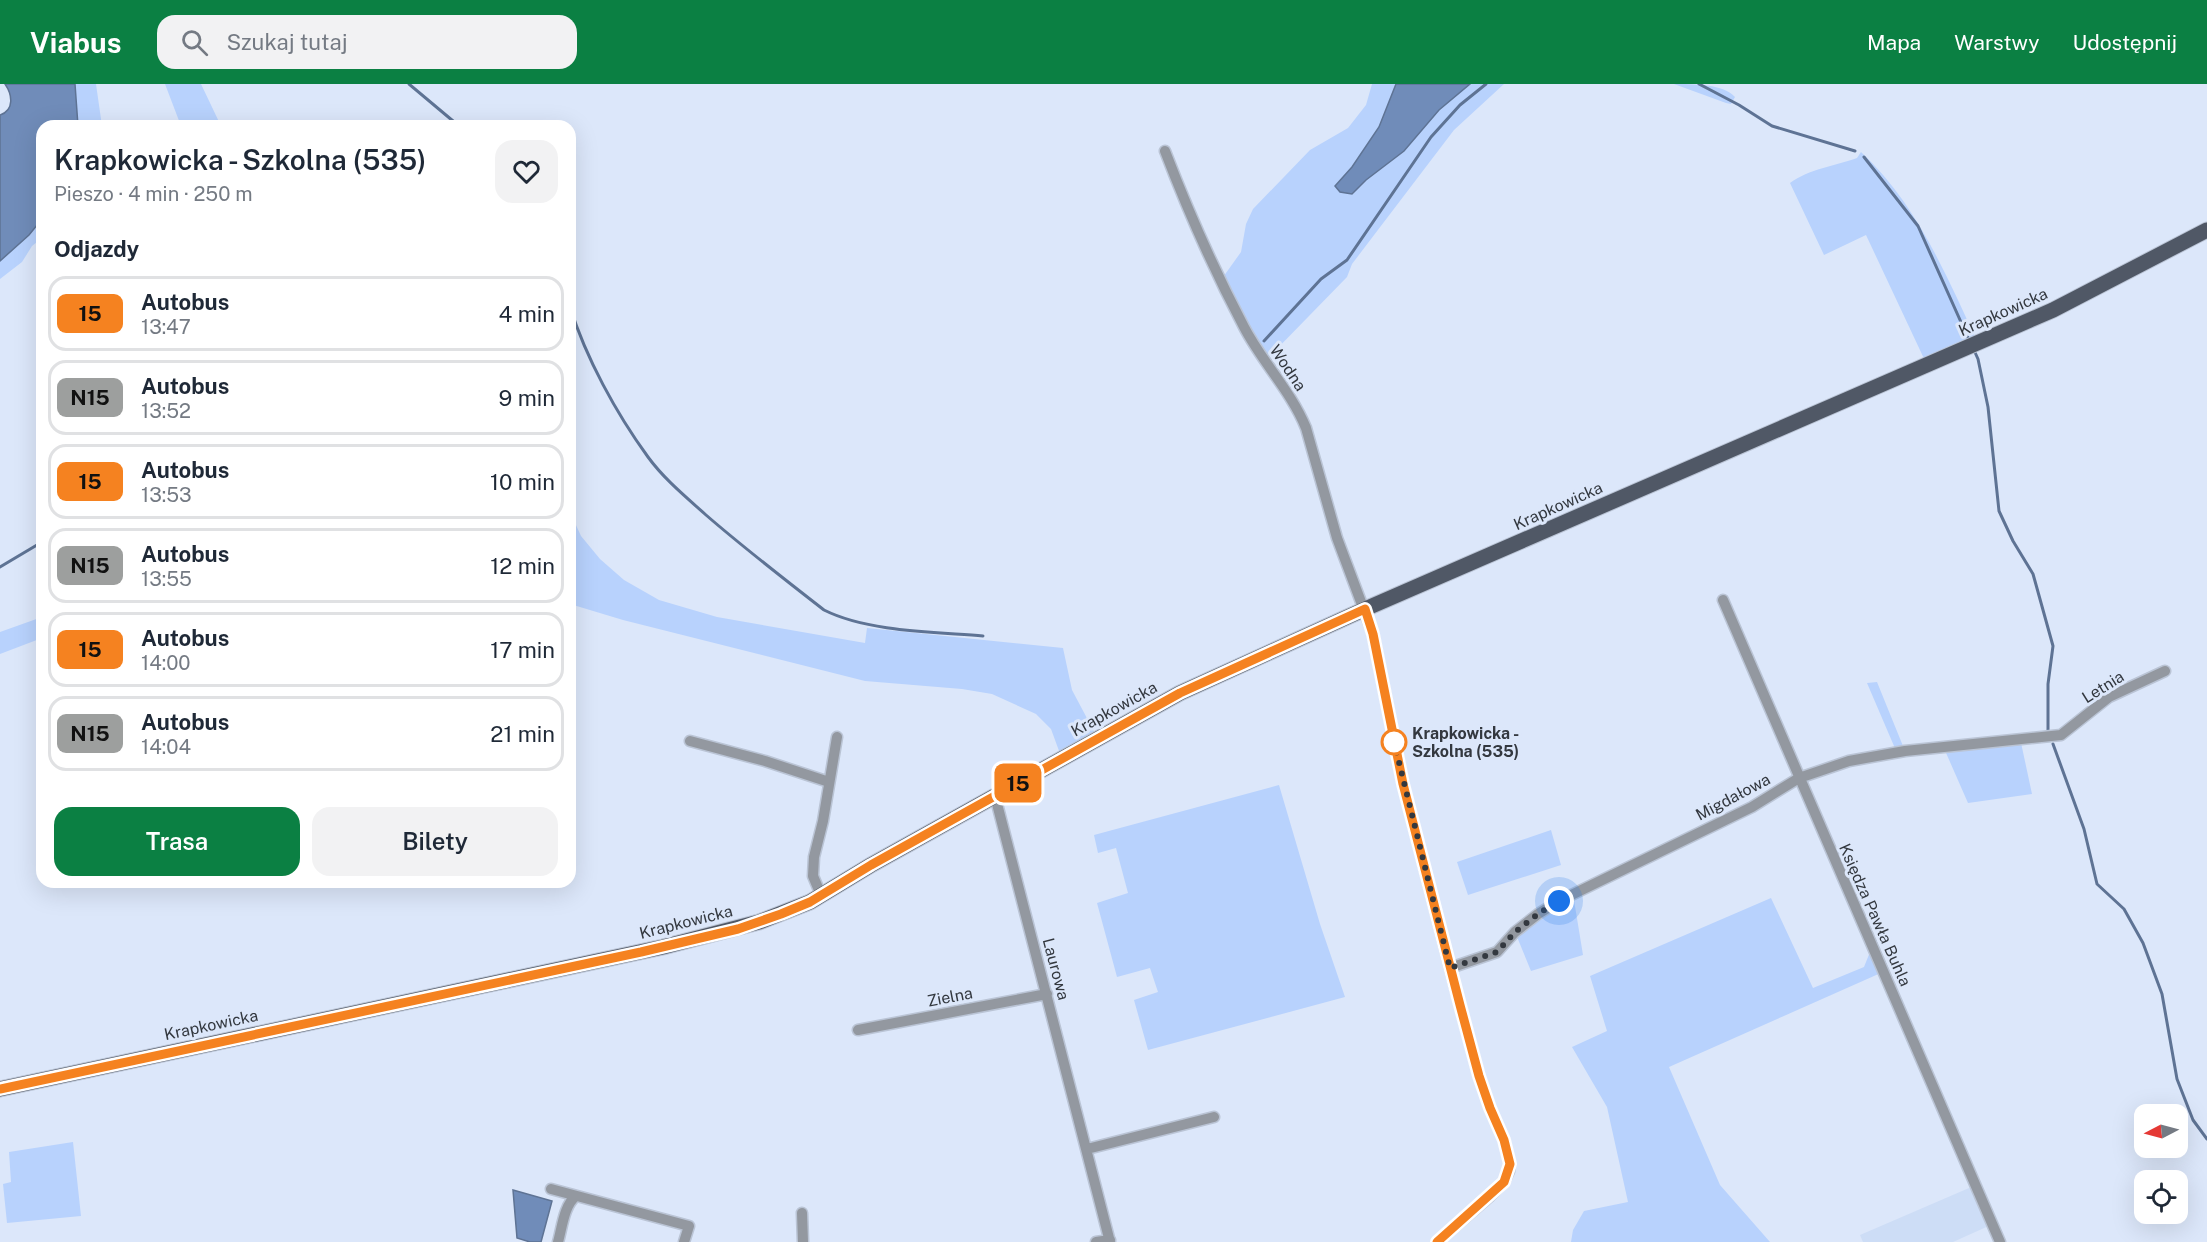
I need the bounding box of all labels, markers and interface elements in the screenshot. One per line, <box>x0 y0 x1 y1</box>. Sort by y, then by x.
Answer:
search box <box>157 15 577 69</box>
text: Viabus <box>30 26 121 59</box>
icon: search <box>178 26 211 59</box>
text: Szukaj tutaj <box>226 29 347 55</box>
text: Mapa <box>1867 30 1921 55</box>
text: Warstwy <box>1954 30 2039 55</box>
text: Udostępnij <box>2072 30 2177 55</box>
button: heart <box>495 140 558 203</box>
text: Krapkowicka - Szkolna (535) <box>54 143 426 176</box>
text: Pieszo · 4 min · 250 m <box>54 182 253 206</box>
text: Odjazdy <box>54 236 139 262</box>
street label: Krapkowicka <box>1956 284 2050 340</box>
text: Autobus <box>141 289 229 315</box>
text: 15 <box>78 301 102 326</box>
text: 4 min <box>499 301 555 327</box>
text: 13:47 <box>141 315 191 339</box>
street label: Wodna <box>1266 341 1310 395</box>
text: Autobus <box>141 373 229 399</box>
text: N15 <box>70 385 110 410</box>
text: 9 min <box>499 385 555 411</box>
text: 13:52 <box>141 399 191 423</box>
text: Autobus <box>141 457 229 483</box>
text: 15 <box>78 469 102 494</box>
text: 10 min <box>490 469 555 495</box>
street label: Krapkowicka <box>1511 478 1605 534</box>
text: 13:53 <box>141 483 192 507</box>
text: Autobus <box>141 541 229 567</box>
text: N15 <box>70 553 110 578</box>
text: 12 min <box>490 553 555 579</box>
text: 13:55 <box>141 567 192 591</box>
text: Autobus <box>141 625 229 651</box>
text: 15 <box>78 637 102 662</box>
text: 17 min <box>490 637 555 663</box>
text: 14:00 <box>141 651 191 675</box>
street label: Letnia <box>2079 667 2127 707</box>
street label: Krapkowicka <box>1068 678 1160 740</box>
text: Autobus <box>141 709 229 735</box>
text: N15 <box>70 721 110 746</box>
text: 21 min <box>490 721 555 747</box>
place label: Krapkowicka - Szkolna (535) <box>1412 724 1519 761</box>
marker: Krapkowicka - Szkolna (535) <box>1381 729 1407 755</box>
text: 14:04 <box>141 735 191 759</box>
line badge: 15 <box>991 764 1045 802</box>
street label: Migdałowa <box>1693 769 1773 825</box>
text: 15 <box>1006 771 1030 796</box>
button: Trasa <box>54 807 300 876</box>
button: Bilety <box>312 807 558 876</box>
street label: Księdza Pawła Buhla <box>1835 841 1915 989</box>
your location <box>1544 886 1574 916</box>
street label: Krapkowicka <box>637 901 735 943</box>
street label: Laurowa <box>1039 936 1073 1002</box>
street label: Zielna <box>926 983 974 1011</box>
street label: Krapkowicka <box>162 1006 260 1044</box>
north arrow <box>2134 1104 2188 1158</box>
map controls <box>2134 1104 2188 1224</box>
button: locate <box>2134 1170 2188 1224</box>

